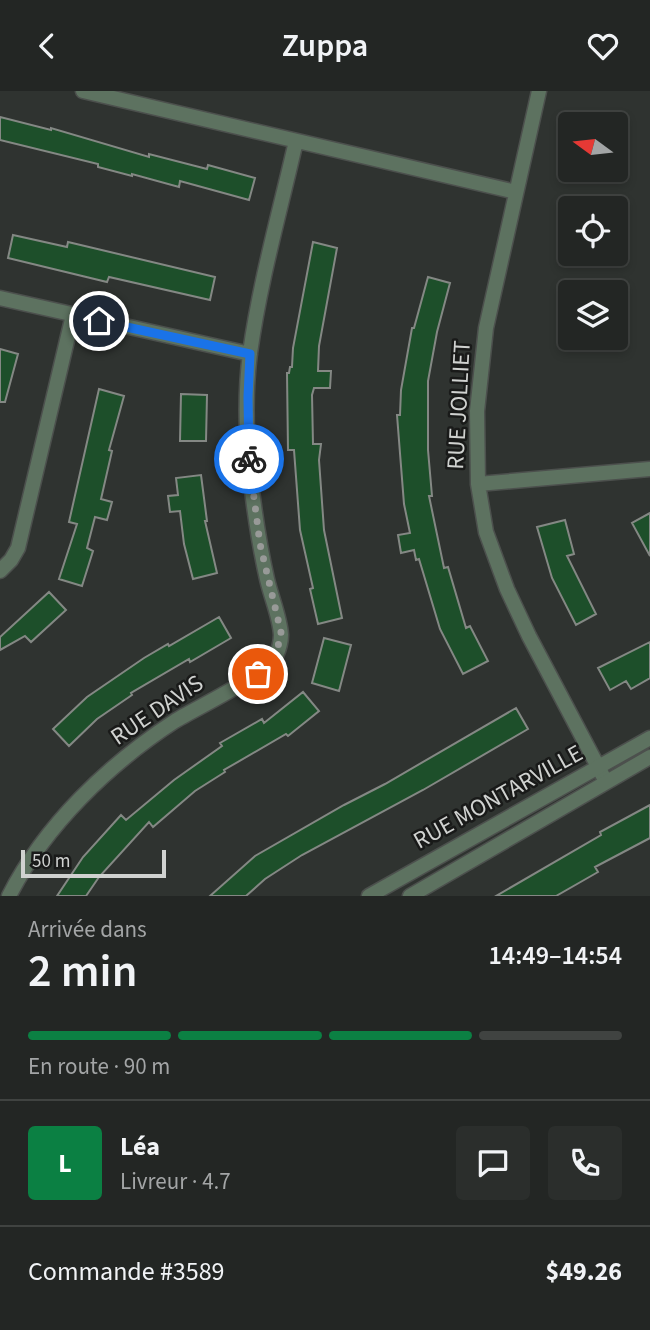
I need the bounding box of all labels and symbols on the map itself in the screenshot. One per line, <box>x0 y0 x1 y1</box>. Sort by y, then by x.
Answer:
north arrow <box>558 112 628 182</box>
pin <box>69 291 129 351</box>
street label: RUE JOLLIET <box>438 339 480 470</box>
courier <box>214 424 284 494</box>
pin <box>228 644 288 704</box>
street label: RUE DAVIS <box>104 666 210 754</box>
street label: RUE MONTARVILLE <box>407 736 589 858</box>
scale bar <box>21 847 166 879</box>

